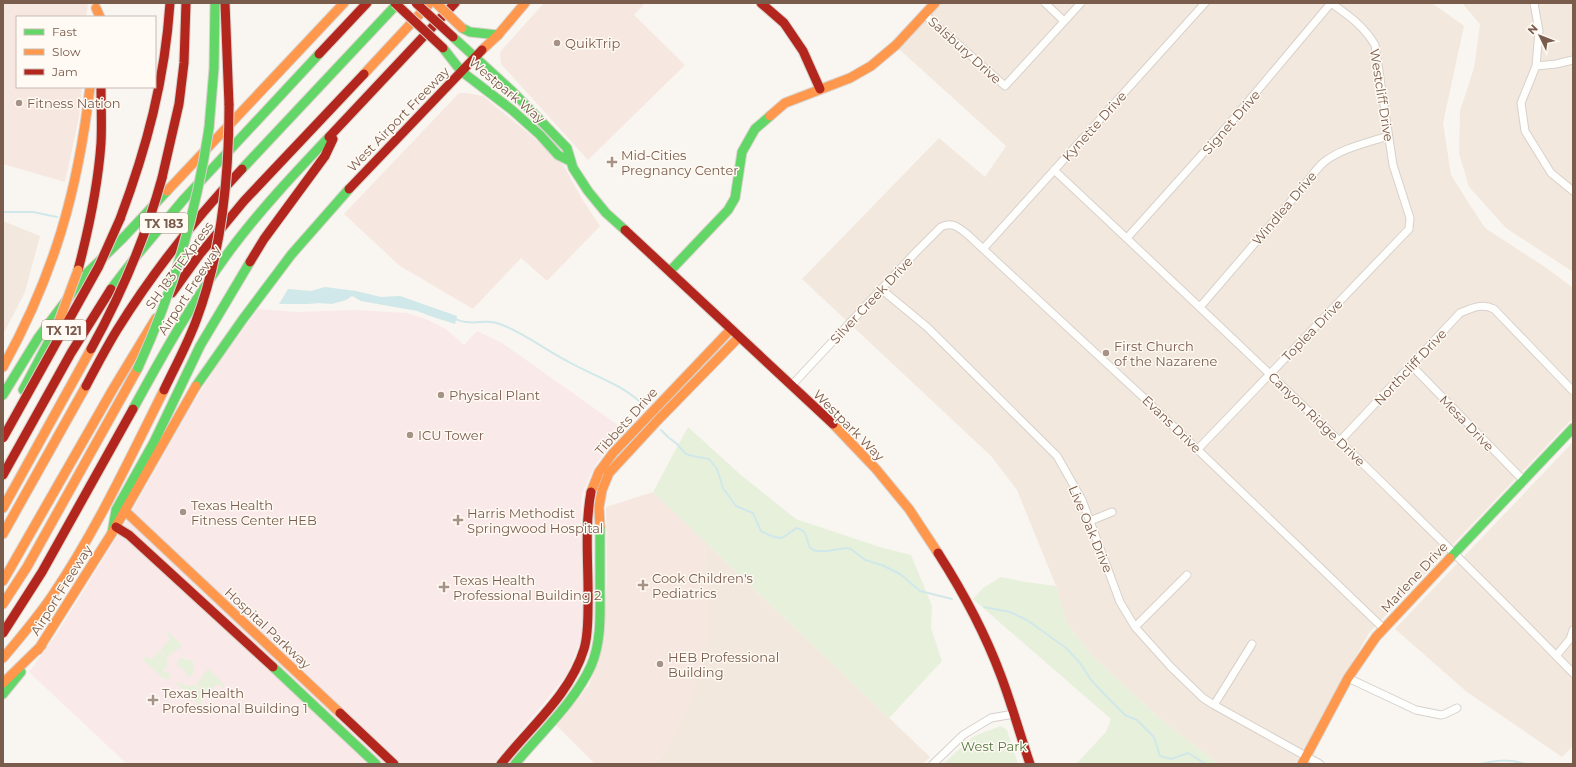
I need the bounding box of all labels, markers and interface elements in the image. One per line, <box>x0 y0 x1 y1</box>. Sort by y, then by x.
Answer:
street label: Salsbury Drive <box>925 13 1005 87</box>
legend <box>16 16 156 88</box>
north arrow <box>1520 16 1560 56</box>
text: N <box>1525 21 1541 37</box>
text: Fast <box>52 24 77 39</box>
place label: QuikTrip <box>565 35 620 51</box>
marker: QuikTrip <box>552 38 562 48</box>
text: Slow <box>52 44 81 59</box>
street label: Westcliff Drive <box>1367 48 1397 143</box>
street label: Westpark Way <box>466 54 549 127</box>
street label: West Airport Freeway <box>344 62 453 175</box>
text: Jam <box>51 64 78 79</box>
street label: Signet Drive <box>1199 87 1263 157</box>
street label: Kynette Drive <box>1058 88 1130 164</box>
place label: Fitness Nation <box>27 95 121 111</box>
marker: Fitness Nation <box>14 98 24 108</box>
place label: Mid-Cities Pregnancy Center <box>621 147 738 178</box>
marker: Mid-Cities Pregnancy Center <box>606 156 618 168</box>
street label: Windlea Drive <box>1248 168 1320 248</box>
road number: TX 183 <box>140 213 188 233</box>
street label: SH 183 TEXpress <box>142 218 216 312</box>
street label: Airport Freeway <box>154 242 224 338</box>
street label: Silver Creek Drive <box>826 253 916 347</box>
street label: Toplea Drive <box>1278 296 1346 364</box>
road number: TX 121 <box>42 320 86 340</box>
street label: Northcliff Drive <box>1370 325 1450 409</box>
place label: First Church of the Nazarene <box>1114 338 1218 369</box>
marker: First Church of the Nazarene <box>1101 348 1111 358</box>
street label: Canyon Ridge Drive <box>1265 369 1369 469</box>
street label: Tibbets Drive <box>591 384 661 458</box>
street label: Westpark Way <box>810 386 889 465</box>
place label: Physical Plant <box>449 387 540 403</box>
marker: Physical Plant <box>436 390 446 400</box>
street label: Evans Drive <box>1139 392 1205 456</box>
street label: Mesa Drive <box>1436 392 1498 454</box>
place label: ICU Tower <box>418 427 484 443</box>
marker: ICU Tower <box>405 430 415 440</box>
street label: Live Oak Drive <box>1065 483 1117 575</box>
place label: Texas Health Fitness Center HEB <box>191 497 317 528</box>
place label: Harris Methodist Springwood Hospital <box>467 505 603 536</box>
marker: Texas Health Fitness Center HEB <box>178 507 188 517</box>
marker: Harris Methodist Springwood Hospital <box>452 514 464 526</box>
street label: Marlene Drive <box>1377 538 1451 616</box>
street label: Airport Freeway <box>27 541 96 638</box>
place label: Cook Children's Pediatrics <box>652 570 753 601</box>
place label: Texas Health Professional Building 2 <box>453 572 601 603</box>
marker: Cook Children's Pediatrics <box>637 579 649 591</box>
marker: Texas Health Professional Building 2 <box>438 581 450 593</box>
street label: Hospital Parkway <box>222 584 315 673</box>
place label: HEB Professional Building <box>668 649 779 680</box>
marker: HEB Professional Building <box>655 659 665 669</box>
place label: Texas Health Professional Building 1 <box>162 685 308 716</box>
marker: Texas Health Professional Building 1 <box>147 694 159 706</box>
park label: West Park <box>961 738 1027 754</box>

